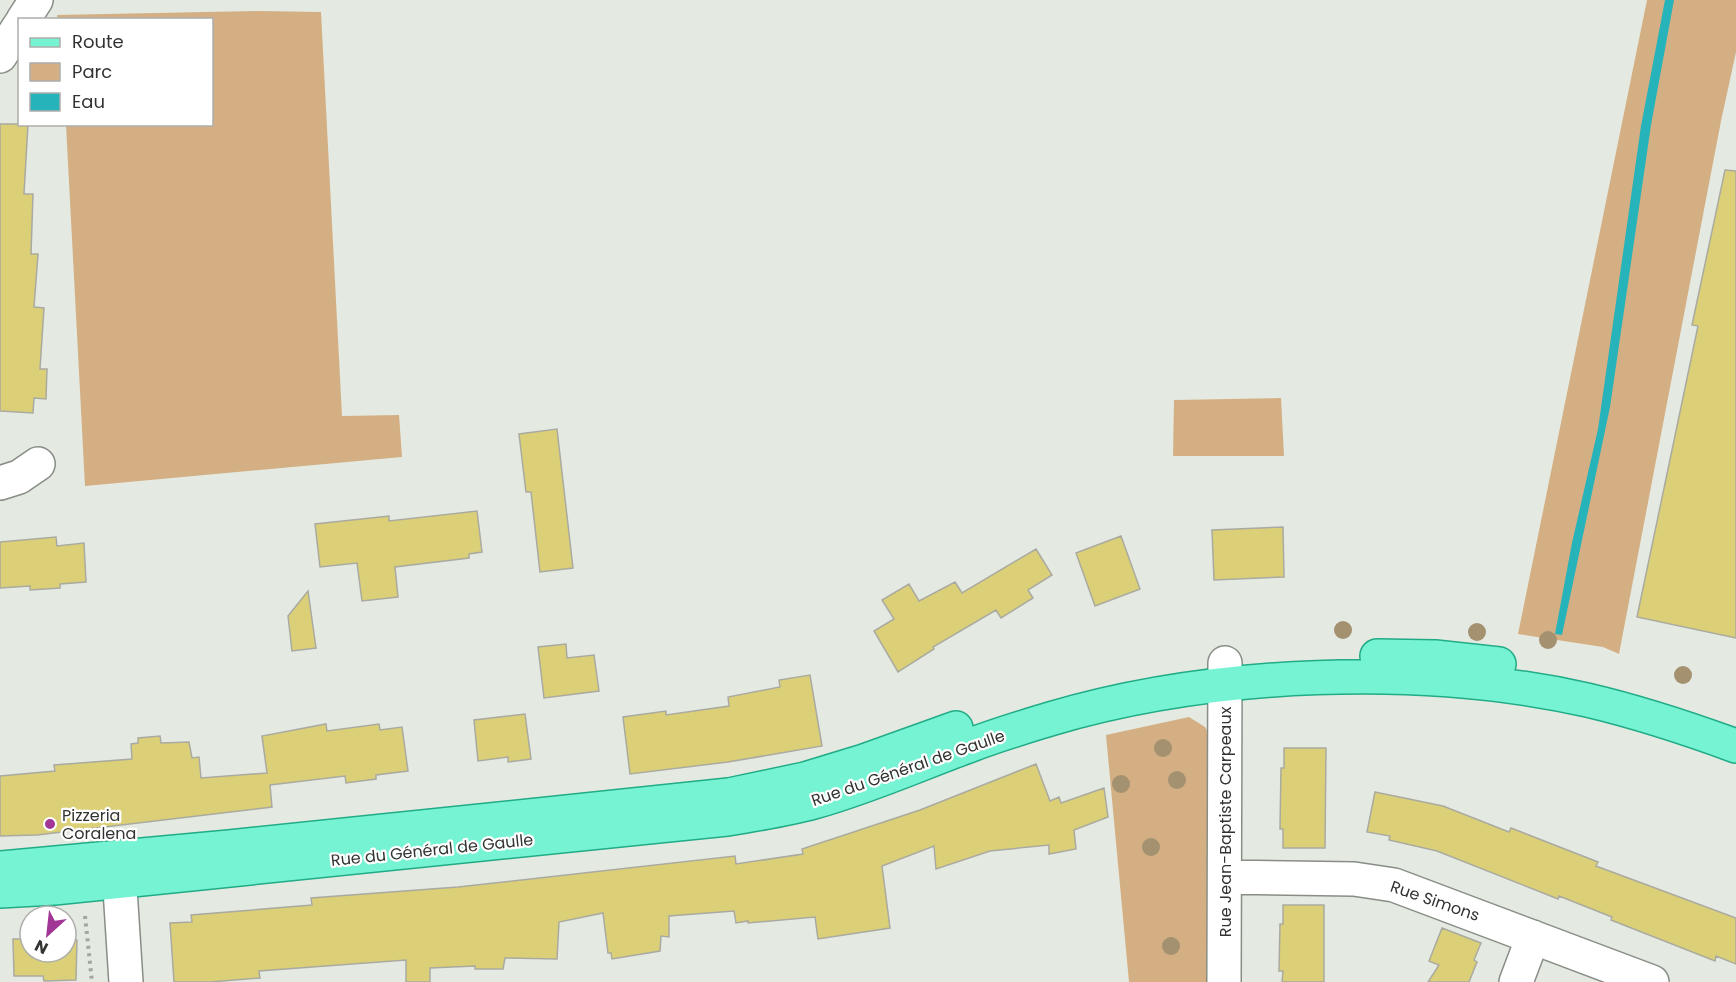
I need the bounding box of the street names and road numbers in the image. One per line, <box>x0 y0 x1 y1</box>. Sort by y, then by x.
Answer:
street label: Rue Jean-Baptiste Carpeaux <box>1214 706 1237 937</box>
street label: Rue du Général de Gaulle <box>808 724 1008 812</box>
street label: Rue du Général de Gaulle <box>330 828 534 872</box>
street label: Rue Simons <box>1387 875 1483 927</box>

